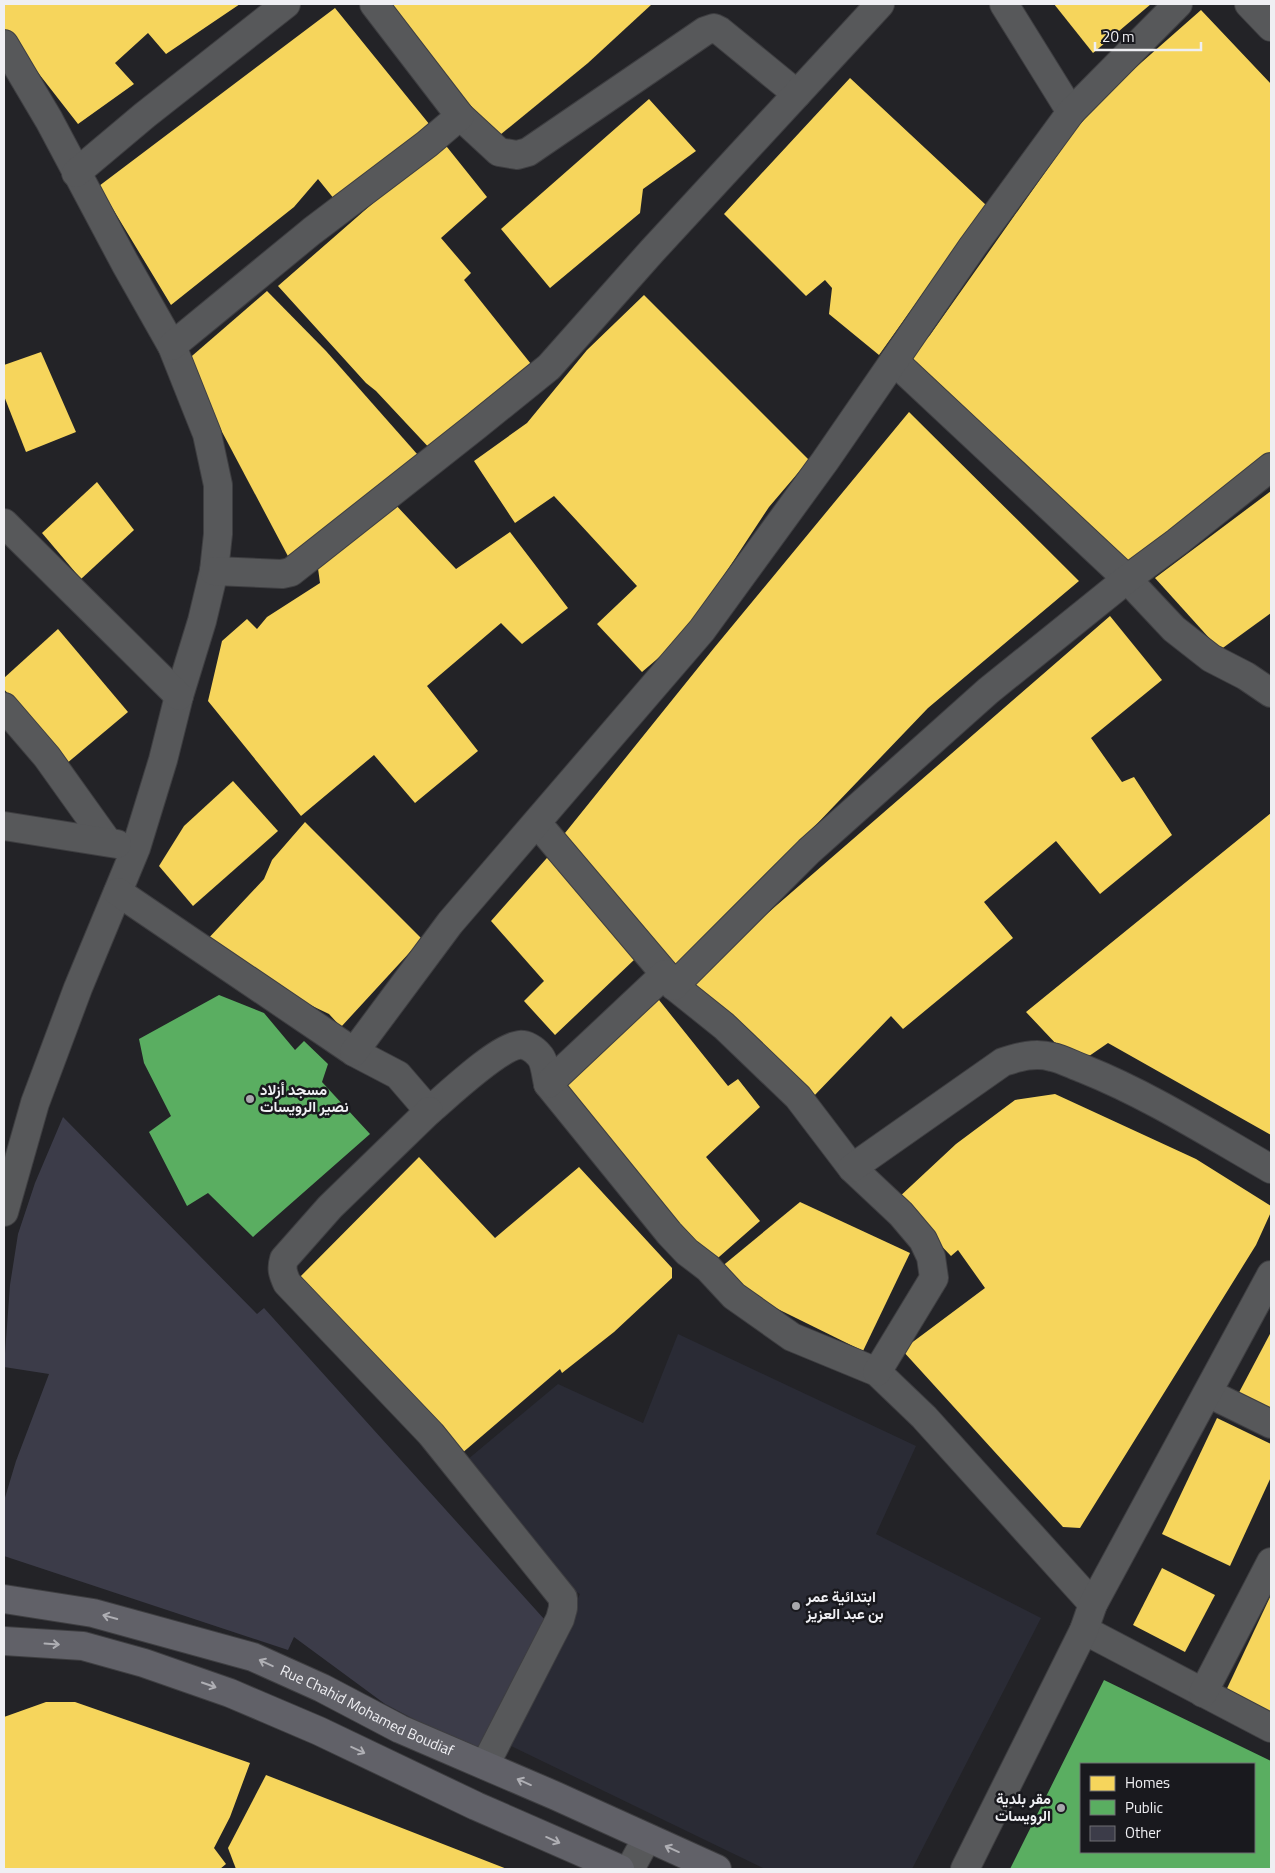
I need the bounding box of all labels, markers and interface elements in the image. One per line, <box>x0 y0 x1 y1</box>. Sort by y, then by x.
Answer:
scale bar <box>1095 20 1201 52</box>
text: 20 m <box>1102 25 1135 48</box>
place label: مسجد أزلاد نصير الرويسات <box>260 1078 349 1118</box>
marker: مسجد أزلاد نصير الرويسات <box>244 1093 256 1105</box>
place label: ابتدائية عمر بن عبد العزيز <box>805 1585 884 1625</box>
marker: ابتدائية عمر بن عبد العزيز <box>790 1600 802 1612</box>
one-way arrow <box>102 1612 118 1621</box>
one-way arrow <box>44 1639 60 1648</box>
one-way arrow <box>259 1657 274 1667</box>
street label: Rue Chahid Mohamed Boudiaf <box>276 1659 458 1762</box>
one-way arrow <box>200 1681 216 1691</box>
one-way arrow <box>350 1745 365 1755</box>
legend <box>1080 1763 1255 1853</box>
text: Homes <box>1125 1771 1170 1794</box>
one-way arrow <box>517 1777 532 1787</box>
place label: مقر بلدية الرويسات <box>995 1787 1051 1827</box>
text: Public <box>1125 1796 1163 1819</box>
marker: مقر بلدية الرويسات <box>1055 1802 1067 1814</box>
text: Other <box>1125 1821 1161 1844</box>
one-way arrow <box>545 1835 560 1845</box>
one-way arrow <box>665 1844 680 1854</box>

